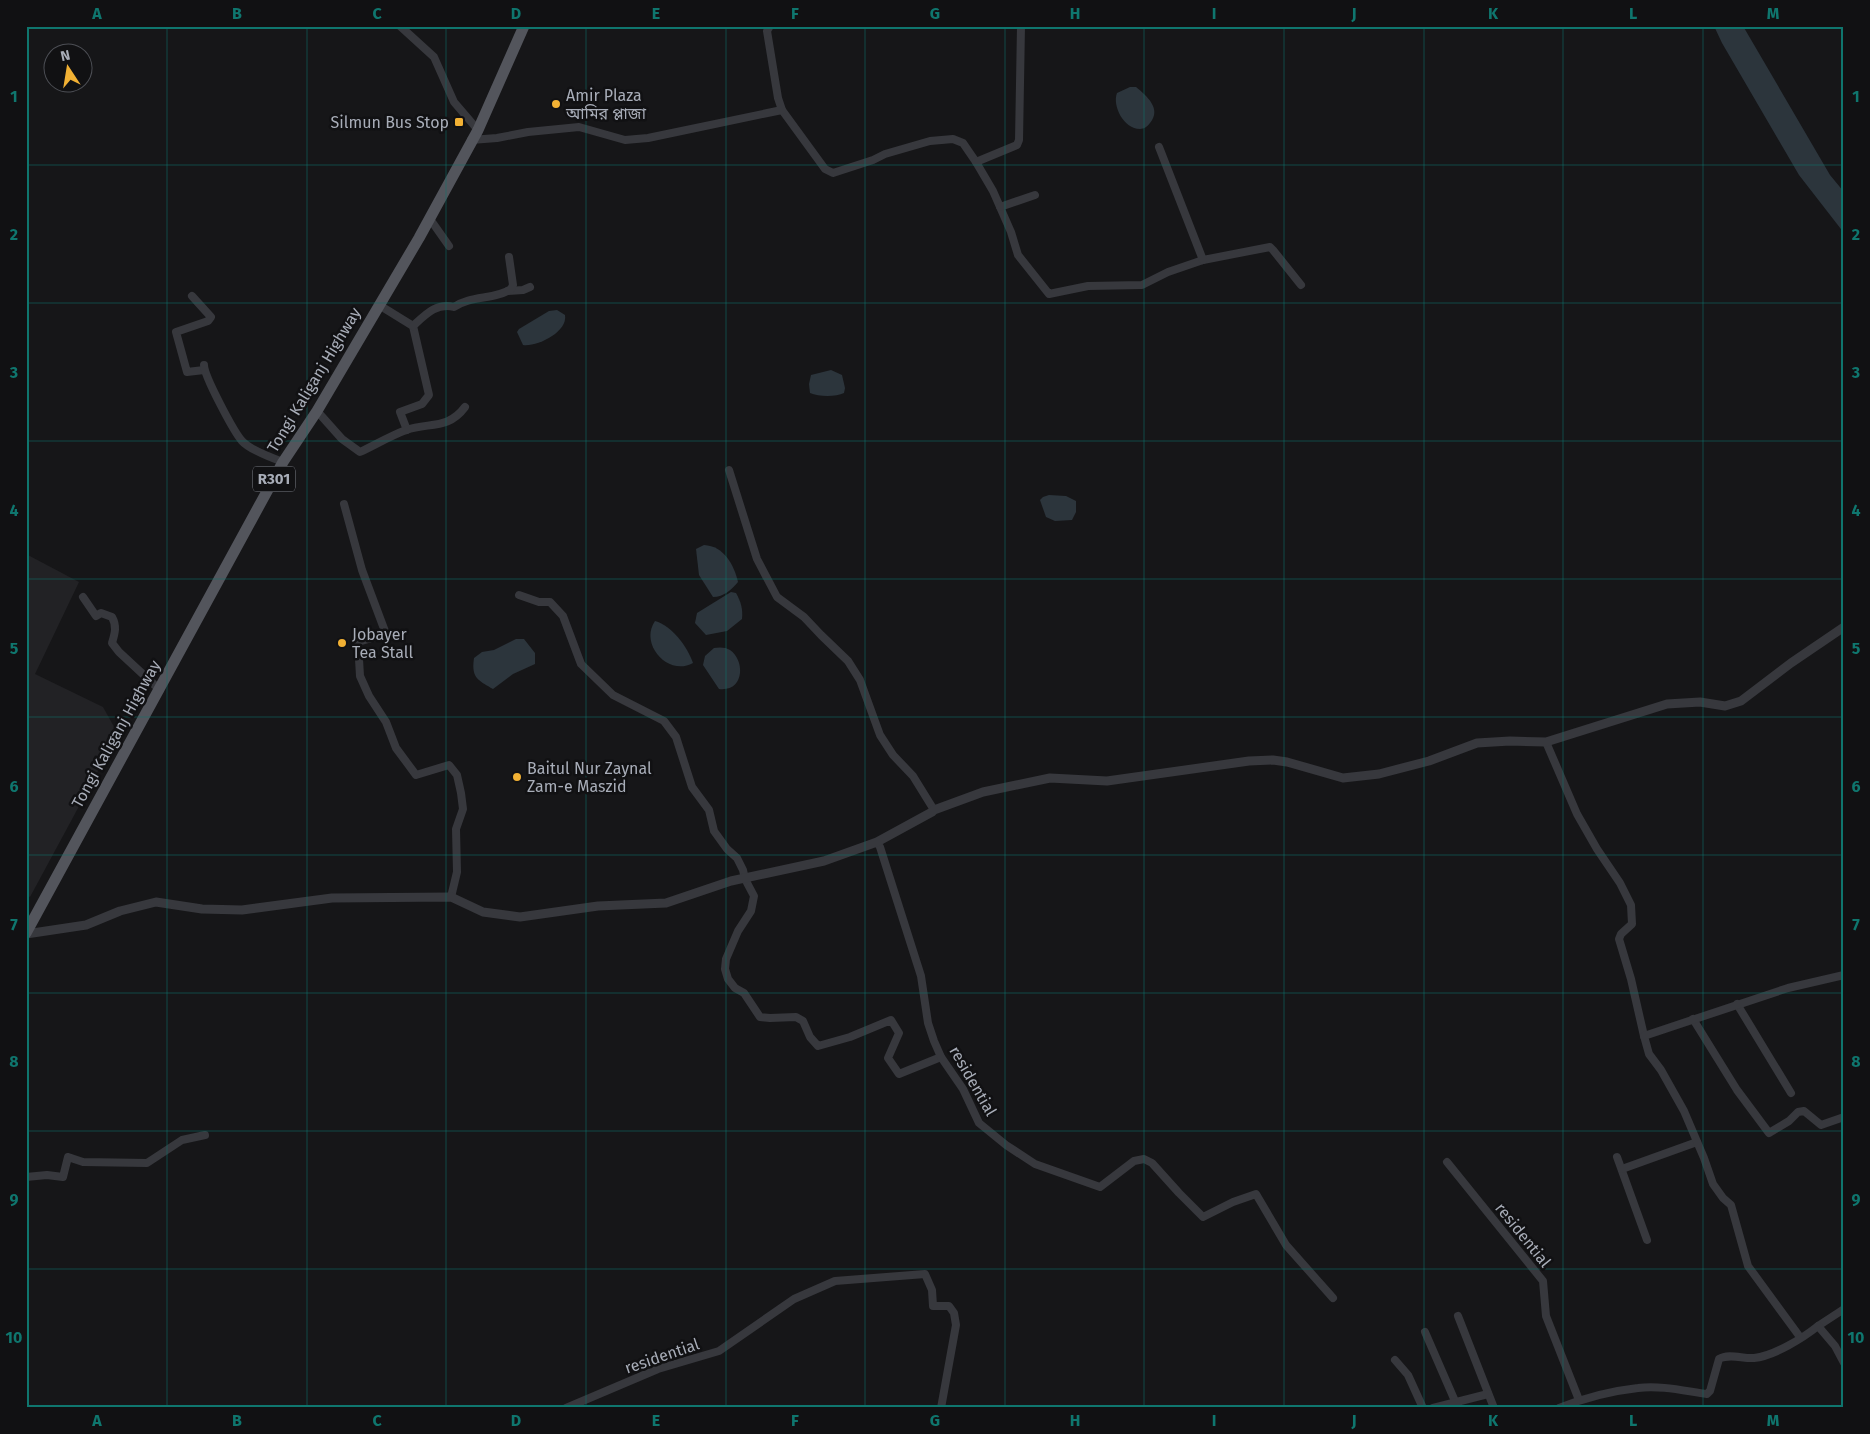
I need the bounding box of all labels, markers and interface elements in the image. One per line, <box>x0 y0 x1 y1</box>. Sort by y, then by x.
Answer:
text: A <box>91 4 102 23</box>
text: B <box>232 4 242 23</box>
text: C <box>372 4 382 23</box>
text: D <box>511 4 521 23</box>
text: E <box>652 4 660 23</box>
text: F <box>791 4 799 23</box>
text: G <box>930 4 940 23</box>
text: H <box>1070 4 1080 23</box>
text: I <box>1212 4 1216 23</box>
text: J <box>1350 4 1357 23</box>
text: K <box>1488 4 1499 23</box>
text: L <box>1629 4 1637 23</box>
text: M <box>1767 4 1780 23</box>
north arrow <box>42 42 92 92</box>
text: N <box>59 46 72 65</box>
place label: Amir Plaza আমির প্লাজা <box>565 86 647 123</box>
text: 1 <box>10 87 18 106</box>
text: 1 <box>1852 87 1860 106</box>
marker: Amir Plaza আমির প্লাজা <box>550 98 562 110</box>
place label: Silmun Bus Stop <box>331 113 449 132</box>
marker: Silmun Bus Stop <box>453 116 465 128</box>
text: 2 <box>10 225 18 244</box>
text: 2 <box>1852 225 1860 244</box>
street label: Tongi Kaliganj Highway <box>263 304 365 456</box>
text: 3 <box>9 363 18 382</box>
text: 3 <box>1851 363 1860 382</box>
road number: R301 <box>253 466 295 492</box>
text: 4 <box>9 501 19 520</box>
text: 4 <box>1851 501 1861 520</box>
place label: Jobayer Tea Stall <box>352 625 414 662</box>
marker: Jobayer Tea Stall <box>336 637 348 649</box>
text: 5 <box>10 639 19 658</box>
text: 5 <box>1852 639 1861 658</box>
street label: Tongi Kaliganj Highway <box>68 657 165 811</box>
place label: Baitul Nur Zaynal Zam-e Maszid <box>527 759 652 796</box>
marker: Baitul Nur Zaynal Zam-e Maszid <box>511 771 523 783</box>
text: 6 <box>9 777 19 796</box>
text: 6 <box>1851 777 1861 796</box>
text: 7 <box>10 915 18 934</box>
text: 7 <box>1852 915 1860 934</box>
street label: residential <box>945 1043 1001 1120</box>
text: 8 <box>9 1052 19 1071</box>
text: 8 <box>1851 1052 1861 1071</box>
text: 9 <box>10 1190 19 1209</box>
text: 9 <box>1852 1190 1861 1209</box>
street label: residential <box>1491 1199 1555 1271</box>
text: 10 <box>6 1328 22 1347</box>
text: 10 <box>1848 1328 1864 1347</box>
street label: residential <box>622 1334 702 1378</box>
text: A <box>91 1411 102 1430</box>
text: B <box>232 1411 242 1430</box>
text: C <box>372 1411 382 1430</box>
text: D <box>511 1411 521 1430</box>
text: E <box>652 1411 660 1430</box>
text: F <box>791 1411 799 1430</box>
text: G <box>930 1411 940 1430</box>
text: H <box>1070 1411 1080 1430</box>
text: I <box>1212 1411 1216 1430</box>
text: J <box>1350 1411 1357 1430</box>
text: K <box>1488 1411 1499 1430</box>
text: L <box>1629 1411 1637 1430</box>
text: M <box>1767 1411 1780 1430</box>

